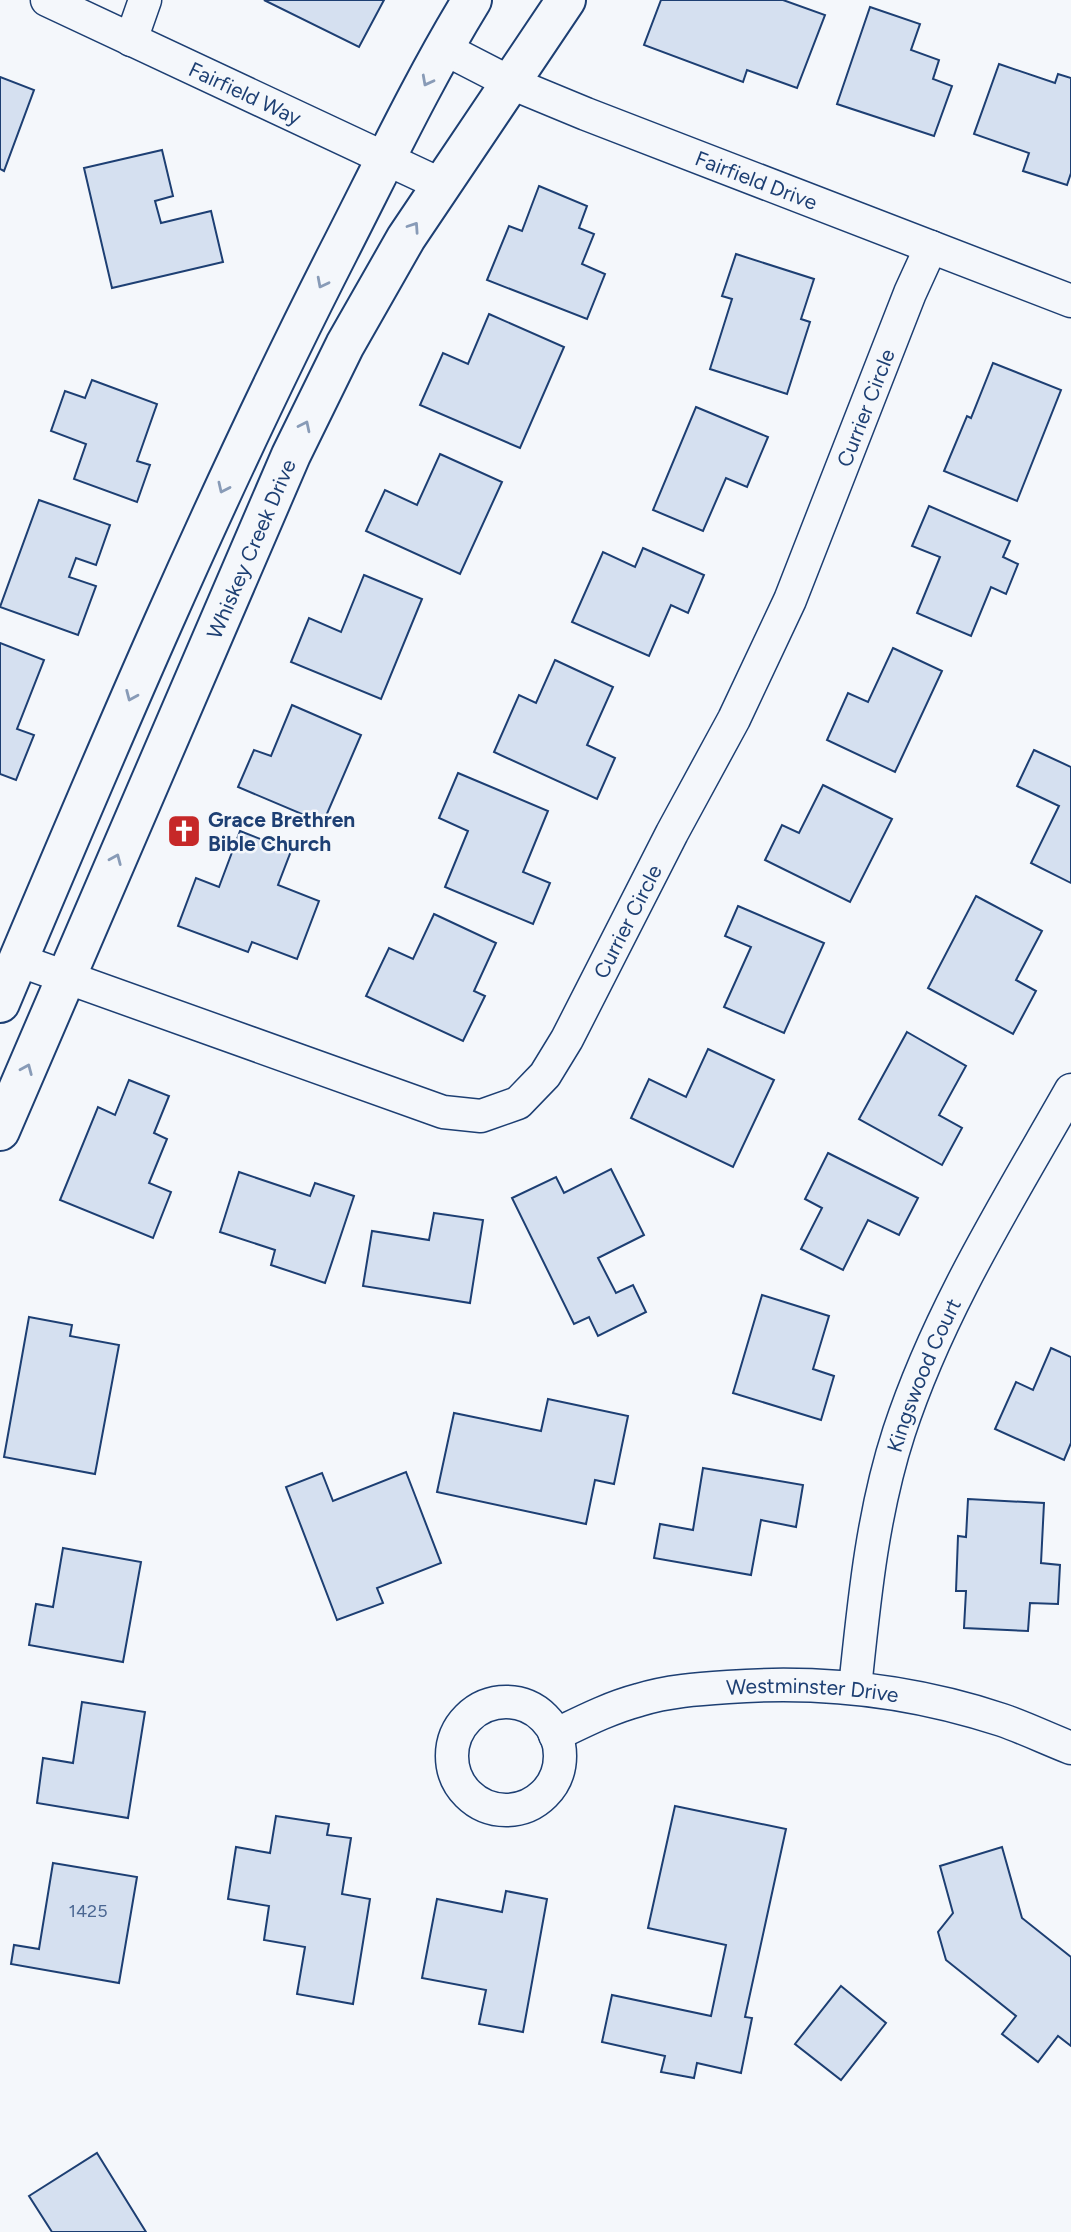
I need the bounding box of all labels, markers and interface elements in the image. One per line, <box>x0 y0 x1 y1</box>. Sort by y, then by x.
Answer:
street label: Fairfield Way <box>185 56 305 130</box>
one-way arrow <box>422 74 436 86</box>
street label: Fairfield Drive <box>692 145 821 215</box>
one-way arrow <box>406 221 419 234</box>
one-way arrow <box>317 276 331 288</box>
street label: Currier Circle <box>831 345 899 470</box>
one-way arrow <box>297 421 311 433</box>
street label: Whiskey Creek Drive <box>201 455 300 642</box>
one-way arrow <box>217 481 231 493</box>
one-way arrow <box>125 689 139 701</box>
place label: Grace Brethren Bible Church <box>208 807 355 856</box>
church icon: Grace Brethren Bible Church <box>165 812 203 850</box>
one-way arrow <box>108 854 122 867</box>
street label: Currier Circle <box>588 860 666 982</box>
one-way arrow <box>18 1063 32 1075</box>
street label: Kingswood Court <box>881 1294 966 1455</box>
street label: Westminster Drive <box>725 1672 901 1707</box>
house number: 1425 <box>68 1900 108 1922</box>

